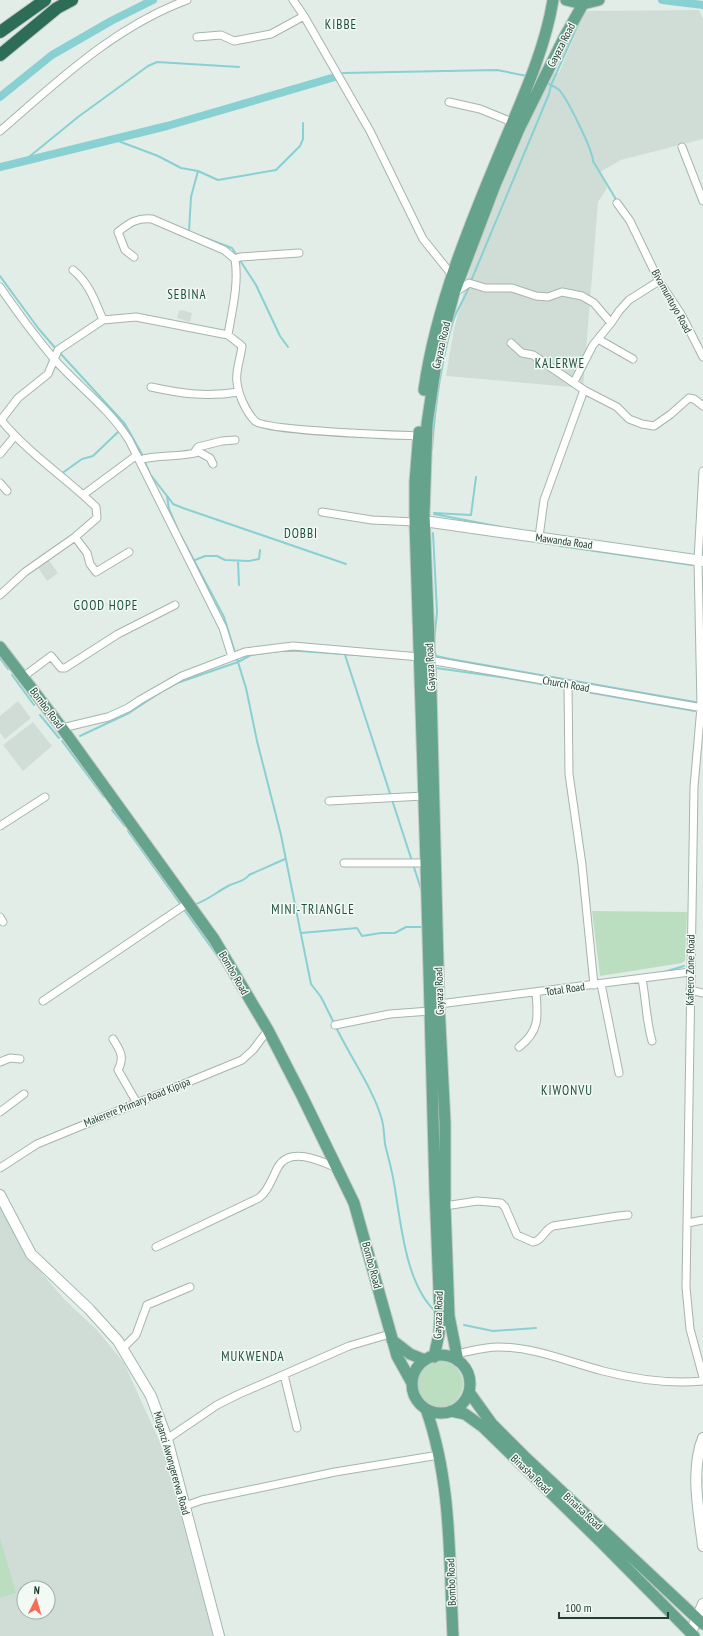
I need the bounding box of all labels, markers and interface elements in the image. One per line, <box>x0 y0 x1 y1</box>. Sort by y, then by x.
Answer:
district label: KIBBE <box>325 16 357 33</box>
street label: Gayaza Road <box>544 20 578 69</box>
street label: Bivamuntuyo Road <box>649 267 695 336</box>
district label: SEBINA <box>167 286 207 303</box>
street label: Gayaza Road <box>429 320 453 370</box>
district label: KALERWE <box>535 355 585 372</box>
district label: DOBBI <box>284 525 318 542</box>
street label: Mawanda Road <box>535 530 594 552</box>
district label: GOOD HOPE <box>74 597 138 614</box>
street label: Gayaza Road <box>422 643 438 691</box>
street label: Church Road <box>541 673 591 695</box>
street label: Bombo Road <box>27 685 67 731</box>
district label: MINI-TRIANGLE <box>271 901 355 918</box>
street label: Kafeero Zone Road <box>682 934 698 1006</box>
street label: Bombo Road <box>216 949 252 997</box>
street label: Gayaza Road <box>431 967 447 1015</box>
street label: Total Road <box>544 979 586 999</box>
street label: Makerere Primary Road Kipipa <box>82 1074 192 1130</box>
district label: KIWONVU <box>541 1082 593 1099</box>
street label: Bombo Road <box>359 1240 385 1290</box>
street label: Gayaza Road <box>430 1291 446 1339</box>
district label: MUKWENDA <box>221 1348 285 1365</box>
street label: Muganzi Awongererwa Road <box>151 1410 194 1517</box>
street label: Binasha Road <box>508 1451 554 1497</box>
street label: Binaisa Road <box>561 1489 606 1533</box>
street label: Bombo Road <box>443 1558 459 1606</box>
north arrow <box>16 1580 56 1620</box>
text: N <box>33 1583 40 1597</box>
scale bar <box>559 1594 668 1620</box>
text: 100 m <box>565 1600 592 1615</box>

